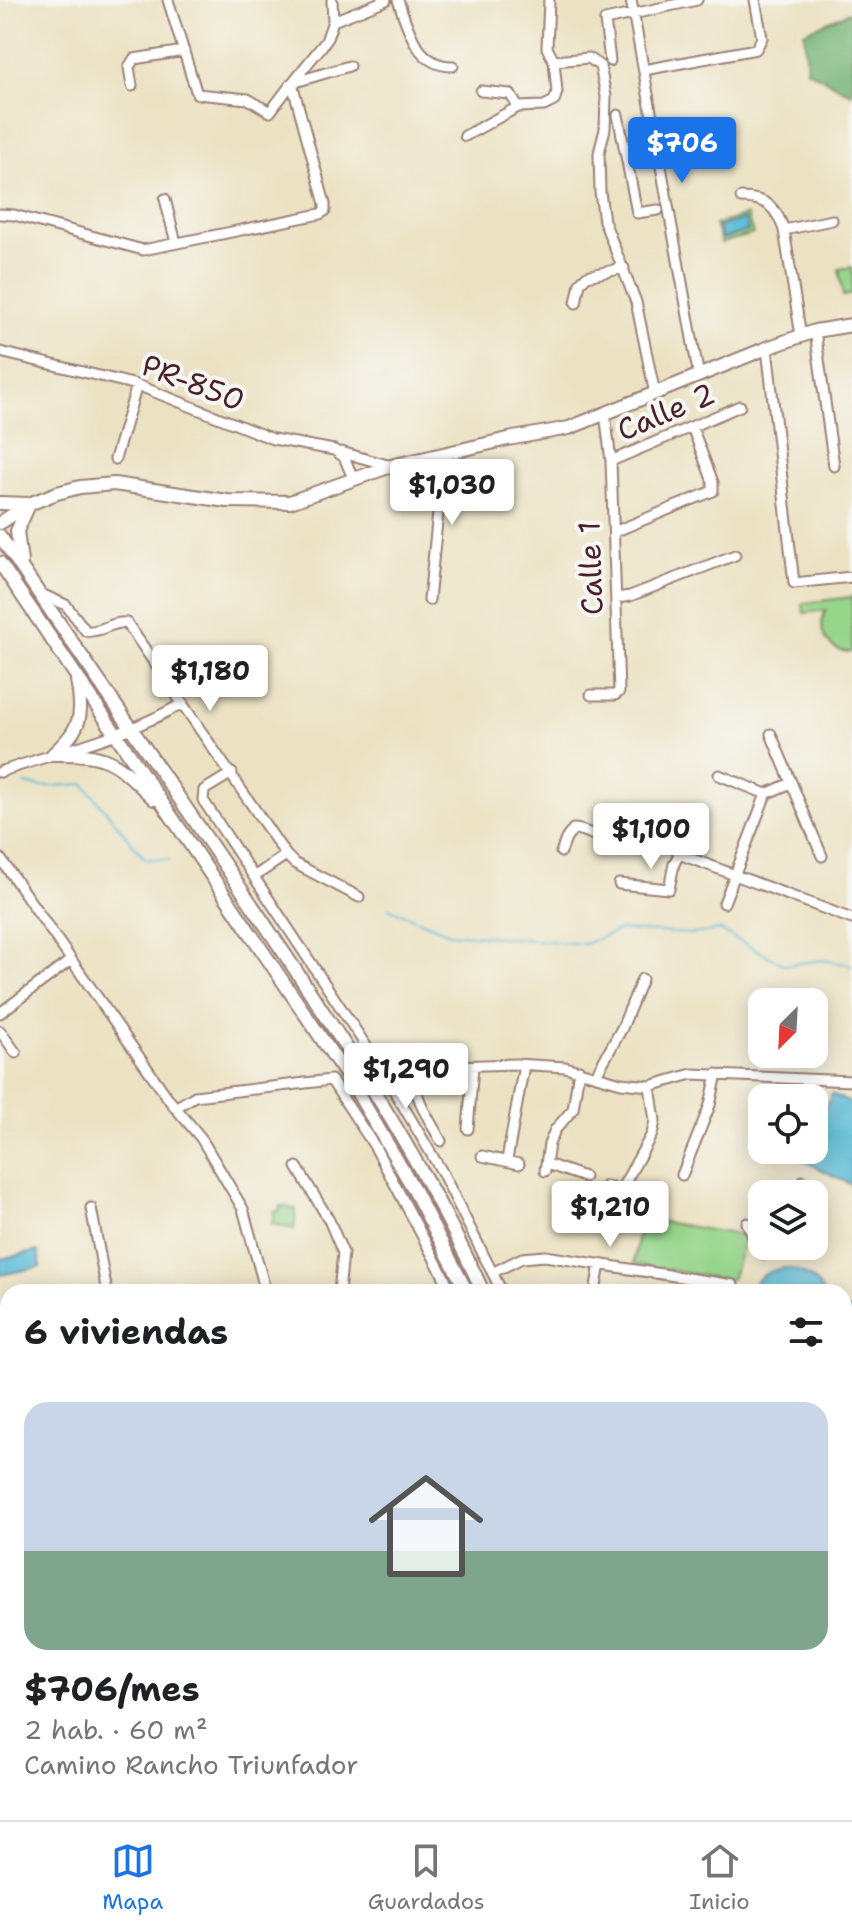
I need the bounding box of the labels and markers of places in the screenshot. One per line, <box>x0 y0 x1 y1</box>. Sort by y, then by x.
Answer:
pin: $706 <box>635 117 729 185</box>
pin: $1,030 <box>387 459 517 527</box>
pin: $1,180 <box>145 645 275 713</box>
pin: $1,100 <box>586 803 716 871</box>
pin: $1,290 <box>341 1043 471 1111</box>
pin: $1,210 <box>545 1181 675 1249</box>

